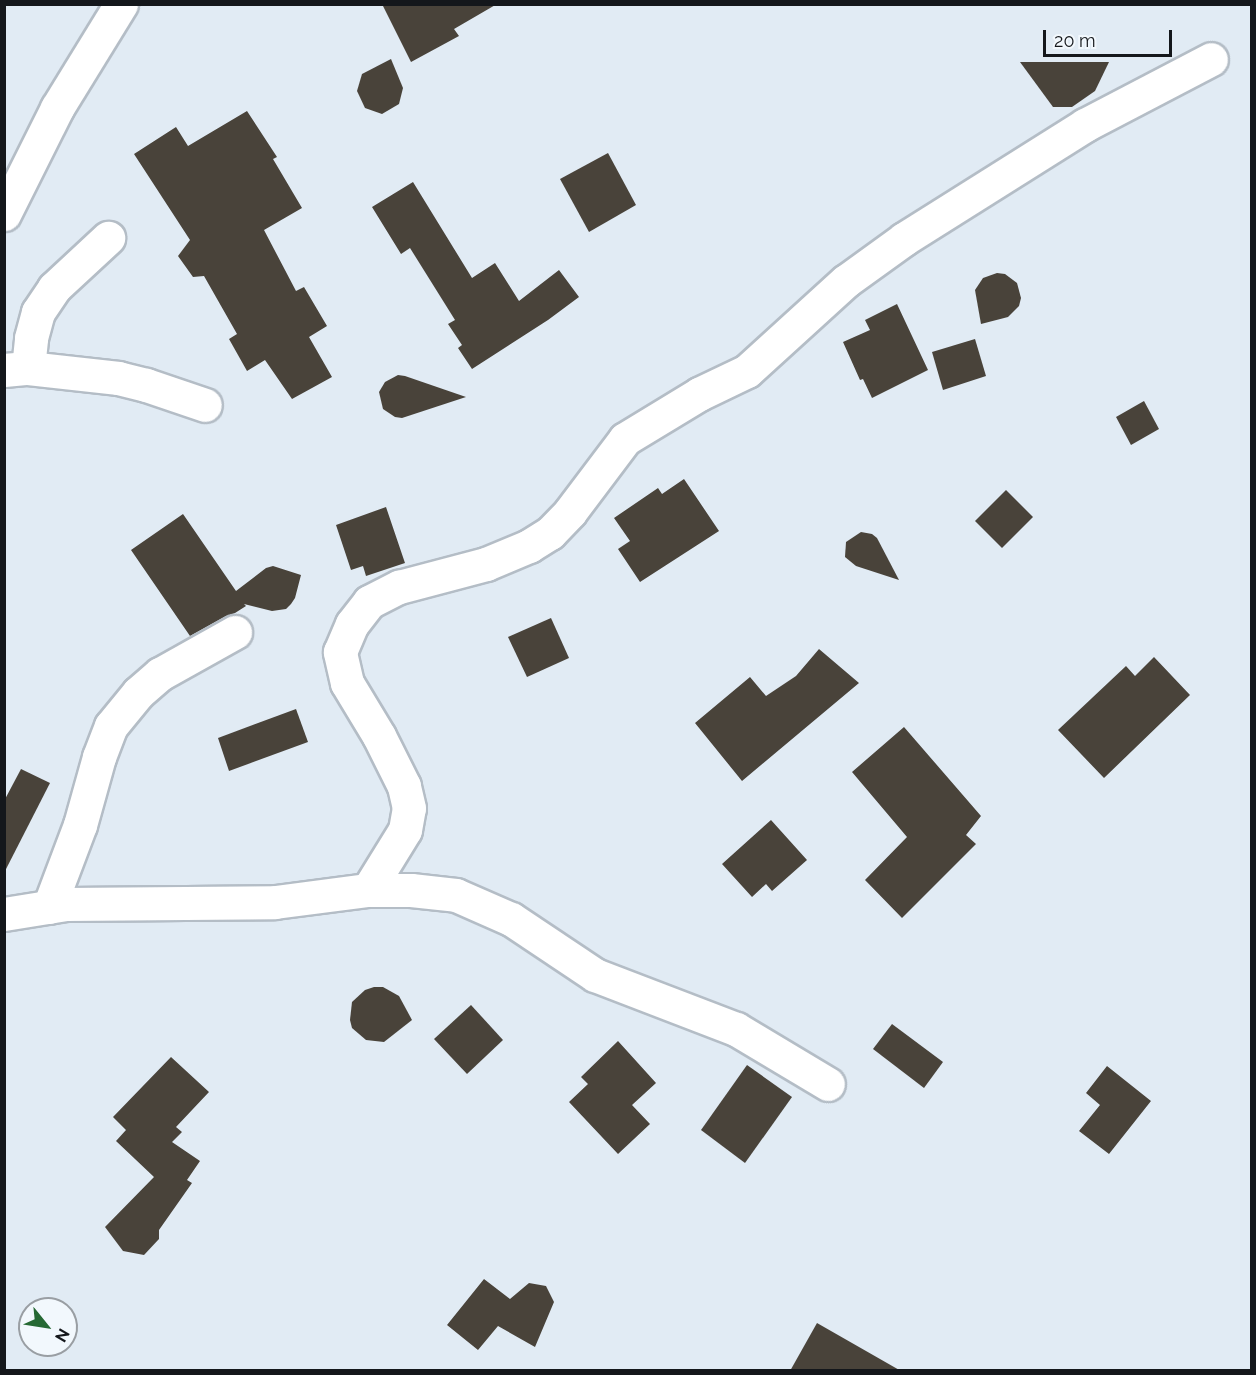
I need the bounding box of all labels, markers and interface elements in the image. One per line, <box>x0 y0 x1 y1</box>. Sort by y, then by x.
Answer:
scale bar <box>1046 18 1175 56</box>
text: 20 m <box>1054 30 1096 51</box>
north arrow <box>18 1297 78 1357</box>
text: N <box>51 1325 74 1345</box>

